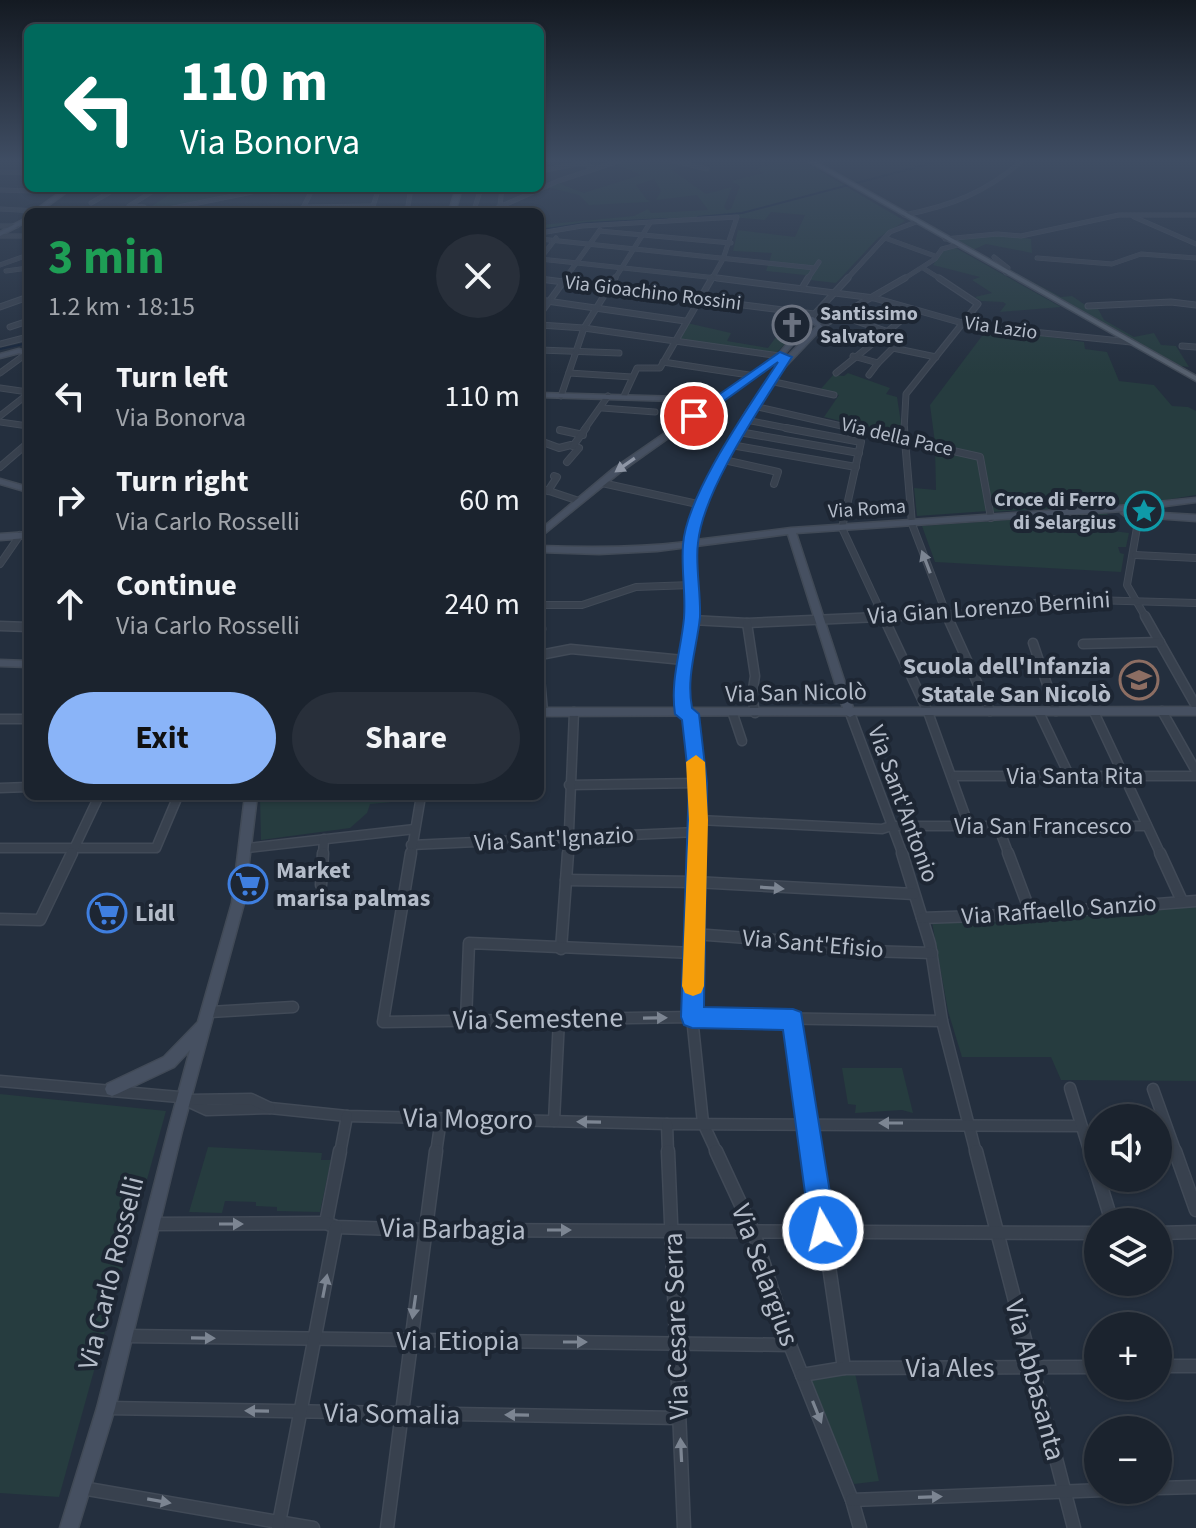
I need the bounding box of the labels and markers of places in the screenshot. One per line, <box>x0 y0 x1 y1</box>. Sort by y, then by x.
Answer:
place label: Santissimo Salvatore <box>820 300 918 351</box>
church icon: Santissimo Salvatore <box>771 304 813 346</box>
pin <box>660 382 728 450</box>
place label: Croce di Ferro di Selargius <box>994 486 1116 537</box>
place icon: Croce di Ferro di Selargius <box>1123 490 1165 532</box>
place label: Scuola dell'Infanzia Statale San Nicolò <box>903 649 1111 712</box>
school or university icon: Scuola dell'Infanzia Statale San Nicolò <box>1118 659 1160 701</box>
place label: Market marisa palmas <box>276 853 430 916</box>
supermarket icon: Market marisa palmas <box>227 863 269 905</box>
supermarket icon: Lidl <box>86 892 128 934</box>
place label: Lidl <box>135 896 175 931</box>

